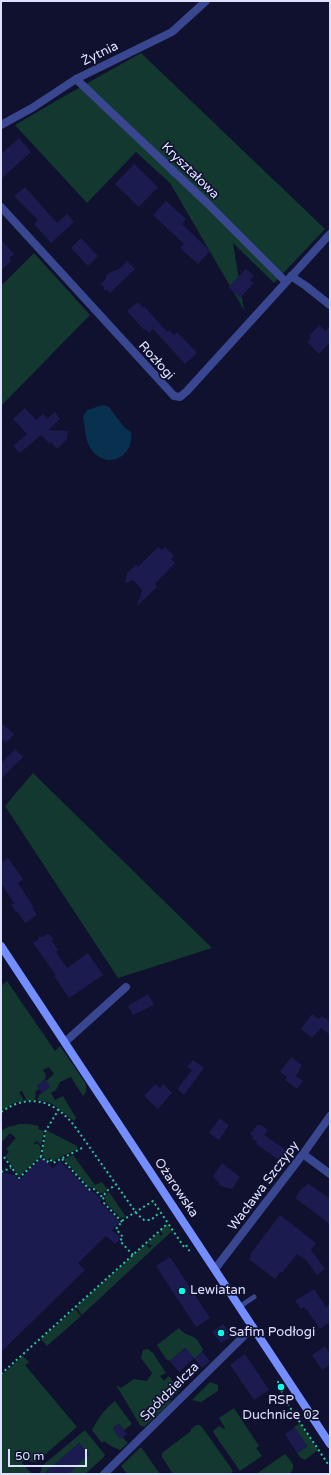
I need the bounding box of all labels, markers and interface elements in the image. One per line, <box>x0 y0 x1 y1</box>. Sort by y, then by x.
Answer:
street label: Żytnia <box>79 38 121 70</box>
street label: Kryształowa <box>158 140 222 202</box>
street label: Rozłogi <box>135 339 177 383</box>
street label: Wacława Szczypy <box>225 1138 303 1234</box>
street label: Ożarowska <box>151 1156 201 1220</box>
place label: Lewiatan <box>190 1283 246 1299</box>
marker: Lewiatan <box>177 1286 187 1296</box>
place label: Safim Podłogi <box>229 1325 315 1341</box>
marker: Safim Podłogi <box>216 1328 226 1338</box>
street label: Spółdzielcza <box>137 1359 203 1425</box>
marker: RSP Duchnice 02 <box>276 1382 286 1392</box>
place label: RSP Duchnice 02 <box>242 1393 320 1424</box>
scale bar <box>10 1441 89 1467</box>
text: 50 m <box>15 1449 44 1463</box>

